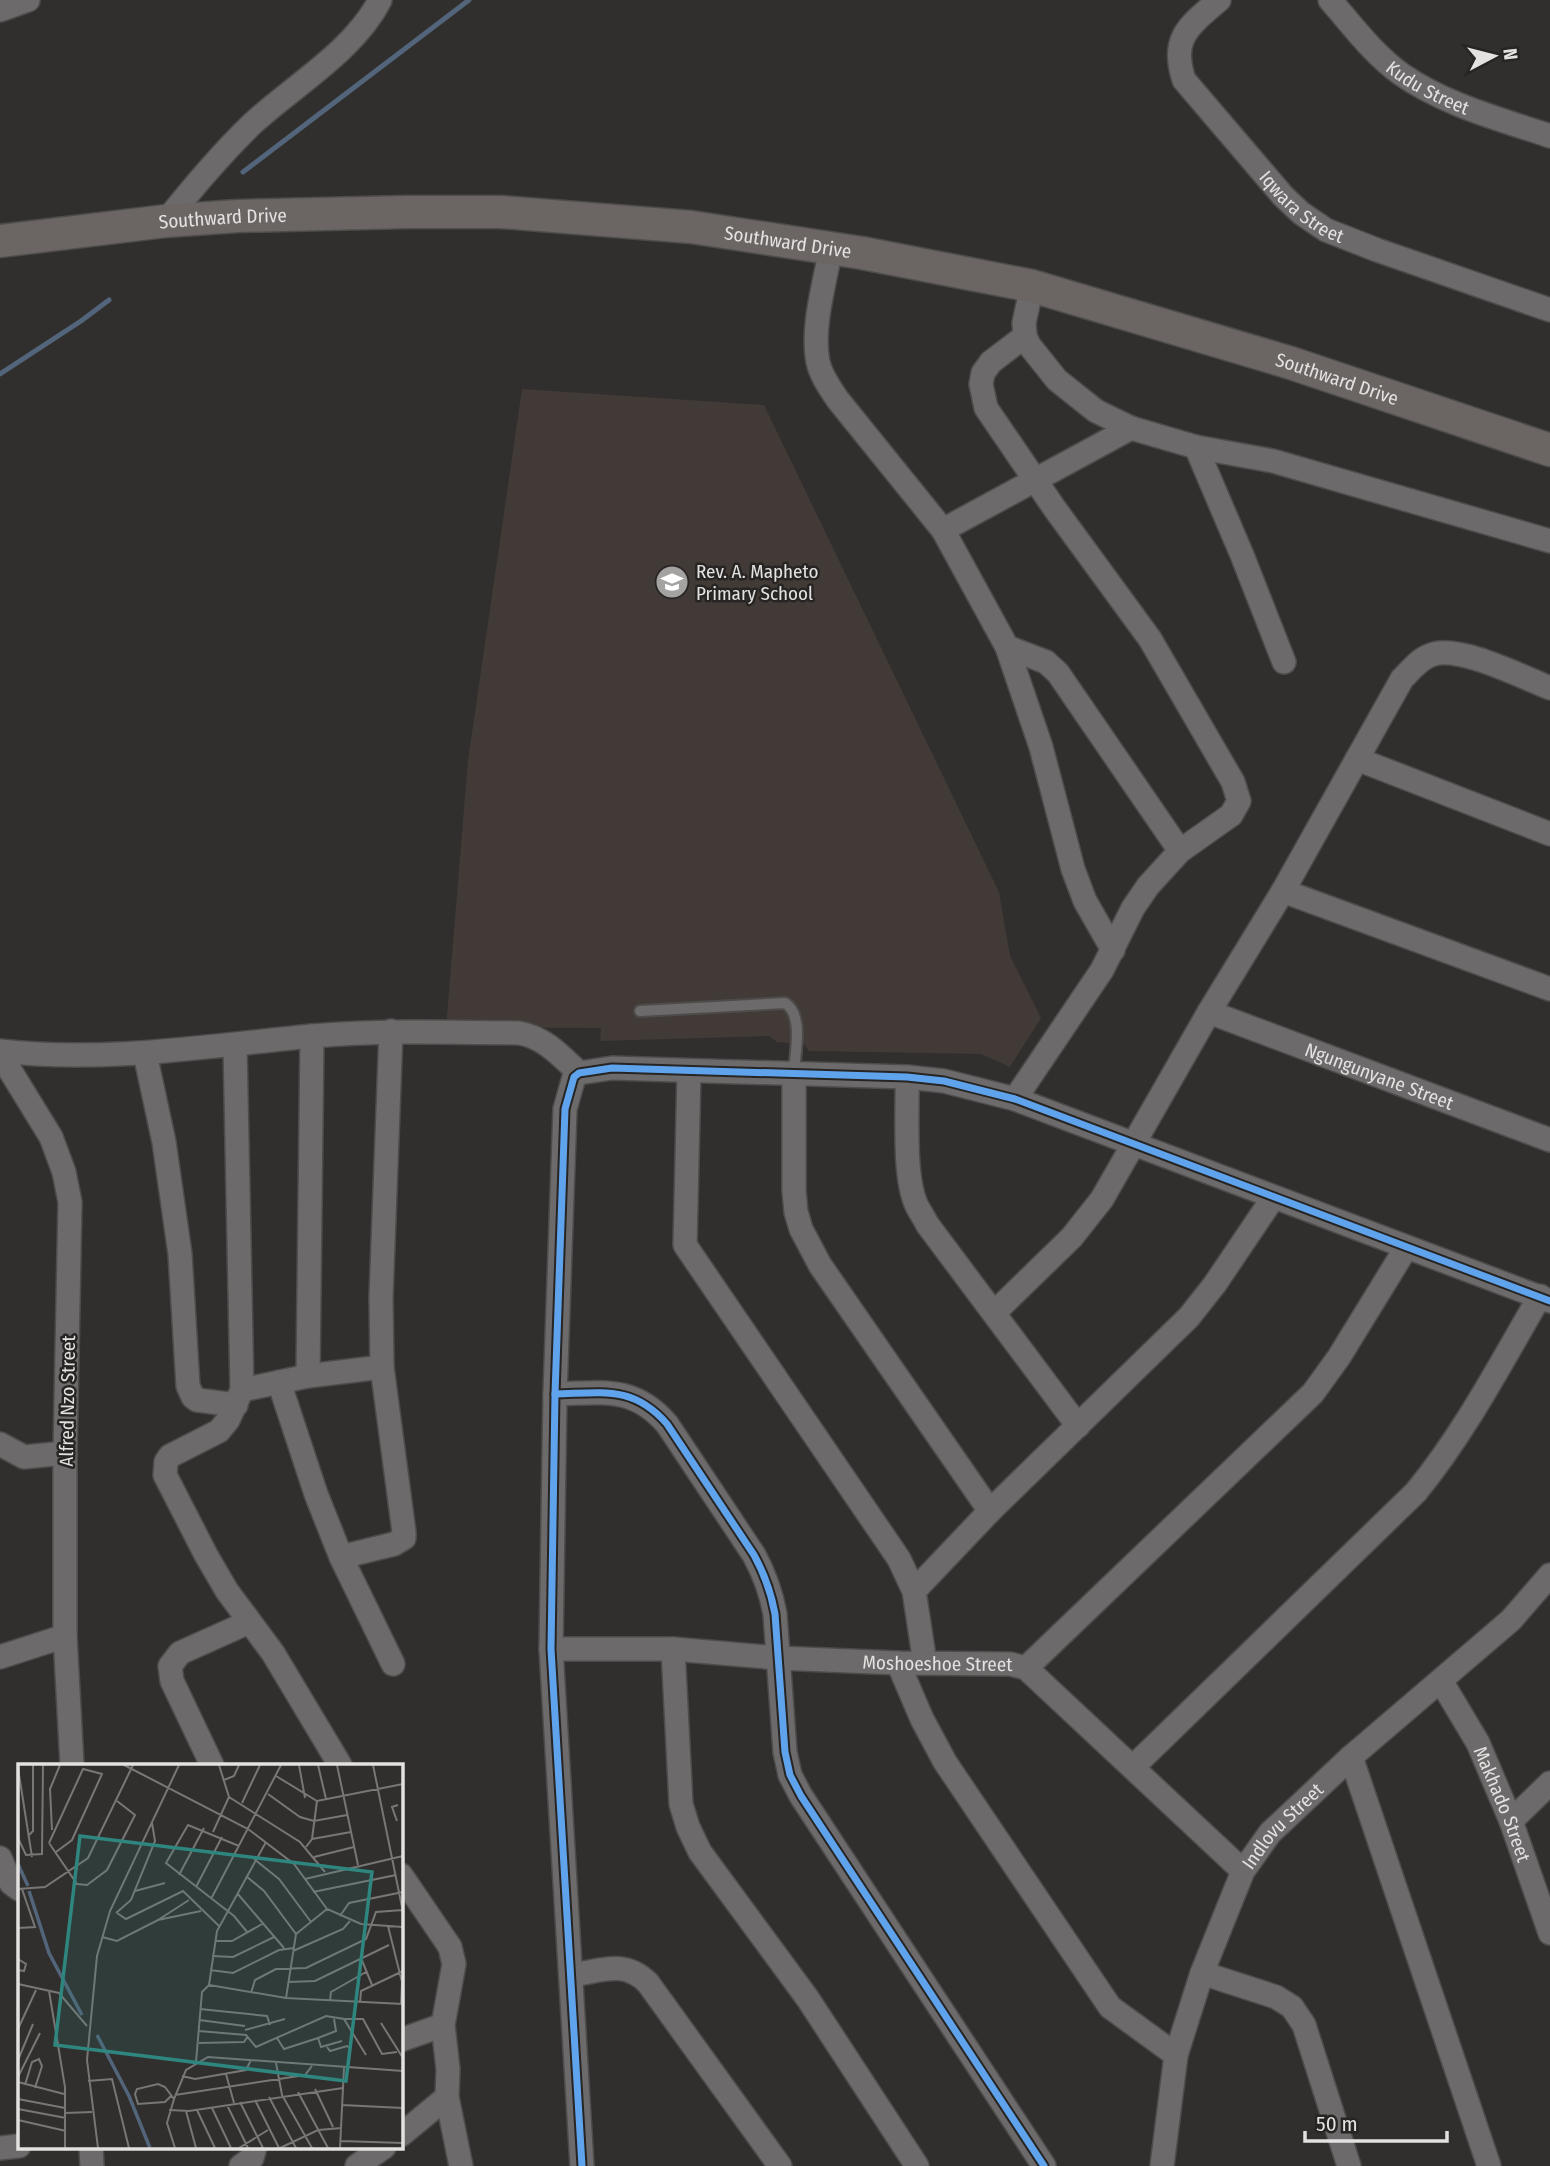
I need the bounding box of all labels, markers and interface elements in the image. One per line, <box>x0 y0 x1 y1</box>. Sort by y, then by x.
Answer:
north arrow <box>1459 21 1529 91</box>
text: N <box>1498 47 1522 61</box>
street label: Kudu Street <box>1381 56 1473 120</box>
street label: Iqwara Street <box>1254 166 1348 248</box>
street label: Southward Drive <box>157 204 287 234</box>
street label: Southward Drive <box>723 221 853 263</box>
street label: Southward Drive <box>1273 348 1401 410</box>
place label: Rev. A. Mapheto Primary School <box>696 560 818 605</box>
school or university icon: Rev. A. Mapheto Primary School <box>653 563 691 601</box>
street label: Ngungunyane Street <box>1302 1038 1457 1115</box>
street label: Alfred Nzo Street <box>55 1335 80 1467</box>
street label: Moshoeshoe Street <box>862 1651 1013 1676</box>
street label: Makhado Street <box>1469 1743 1536 1866</box>
inset map <box>18 1764 402 2148</box>
street label: Indlovu Street <box>1237 1778 1329 1874</box>
scale bar <box>1305 2100 1447 2144</box>
text: 50 m <box>1316 2111 1358 2137</box>

